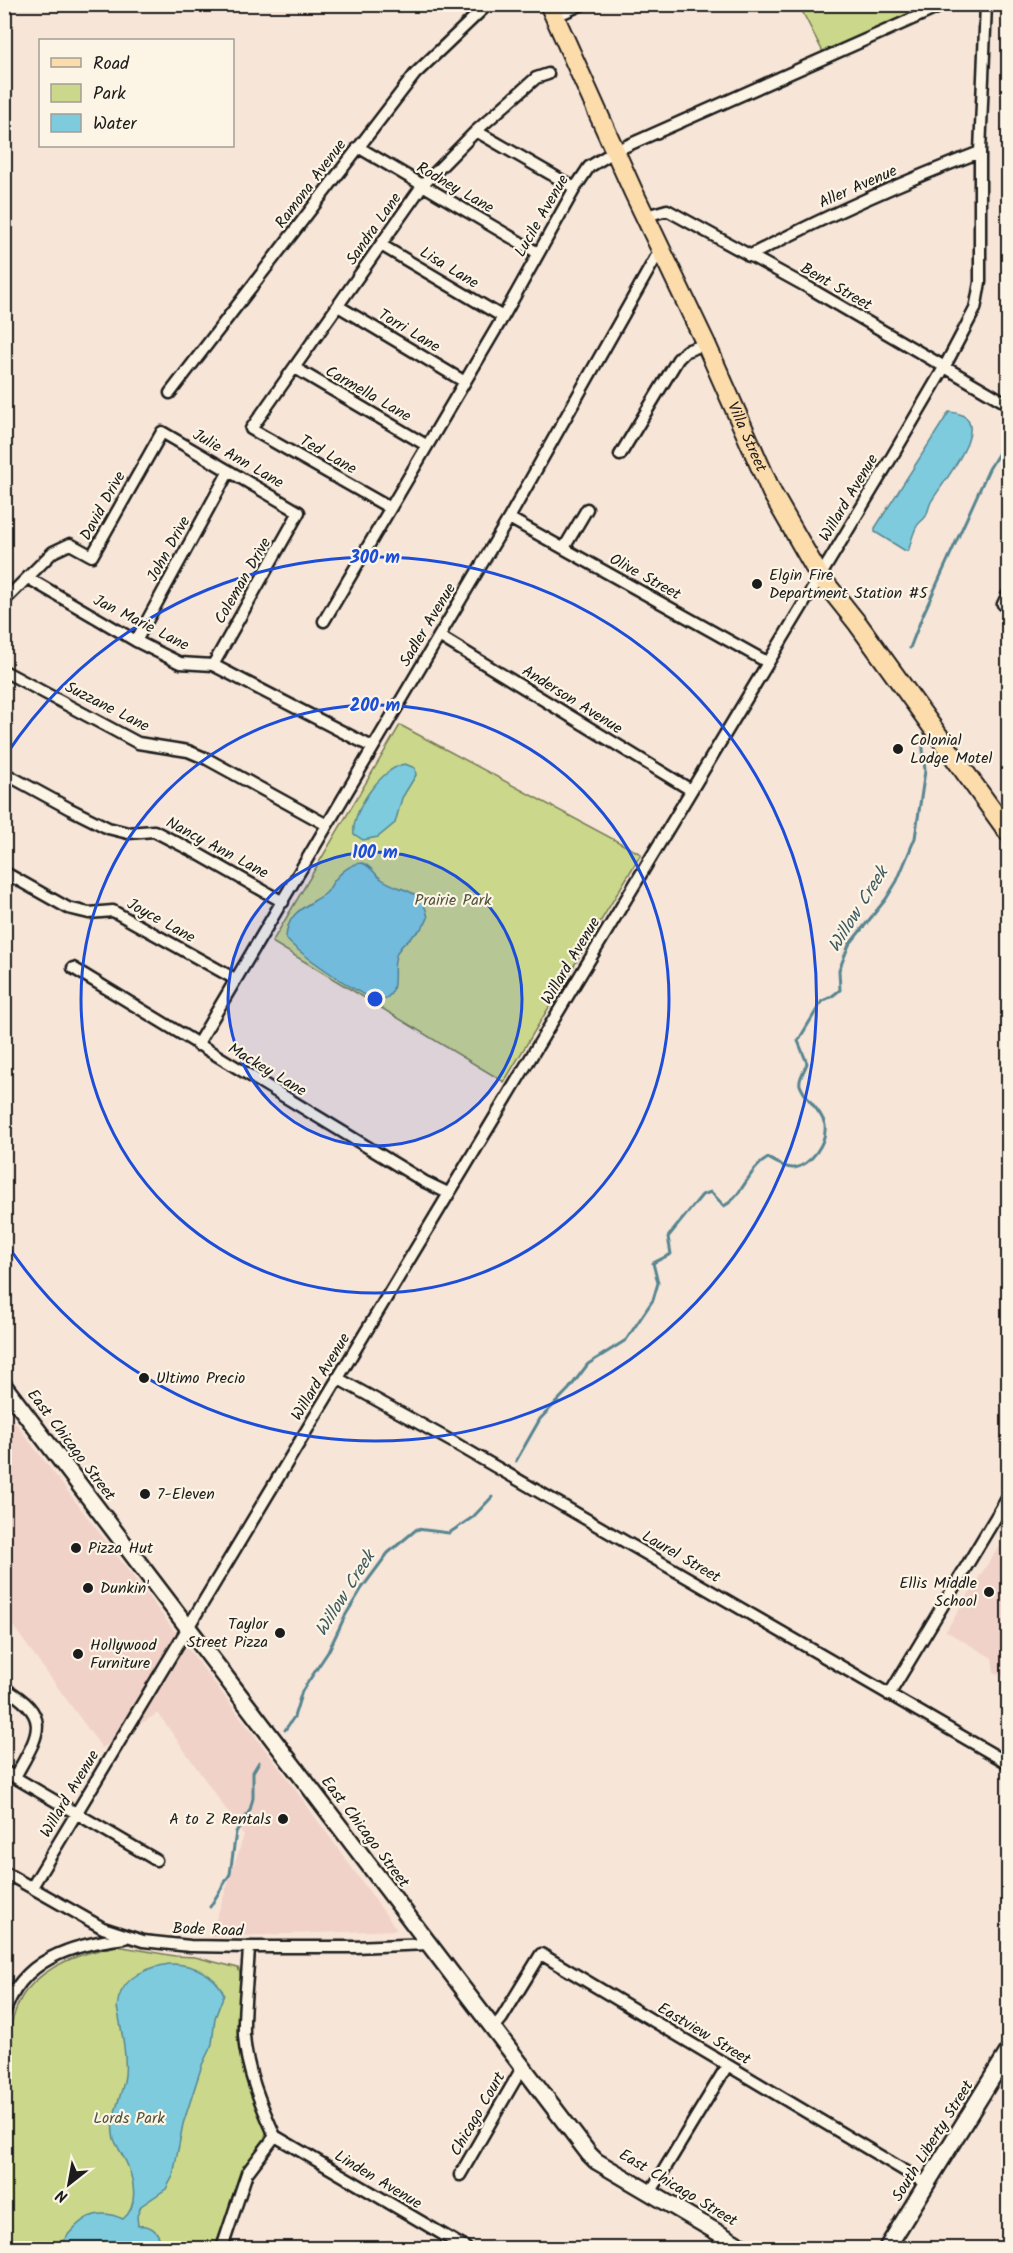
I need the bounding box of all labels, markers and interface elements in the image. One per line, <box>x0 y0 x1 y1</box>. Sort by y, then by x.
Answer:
legend <box>39 39 234 147</box>
text: Road <box>93 50 130 79</box>
text: Park <box>93 80 126 109</box>
text: Water <box>93 110 138 139</box>
street label: Ramona Avenue <box>269 134 353 234</box>
street label: Rodney Lane <box>411 156 499 220</box>
street label: Aller Avenue <box>815 159 901 215</box>
street label: Lucile Avenue <box>508 170 576 262</box>
street label: Sandra Lane <box>340 188 408 270</box>
street label: Lisa Lane <box>415 240 483 296</box>
street label: Bent Street <box>795 256 877 318</box>
street label: Torri Lane <box>373 303 445 359</box>
street label: Carmella Lane <box>320 359 416 429</box>
street label: Villa Street <box>721 398 774 477</box>
street label: Julie Ann Lane <box>188 423 288 495</box>
street label: Ted Lane <box>295 429 361 481</box>
street label: Willard Avenue <box>813 449 885 547</box>
street label: David Drive <box>74 467 132 545</box>
street label: John Drive <box>141 512 197 586</box>
street label: Coleman Drive <box>208 533 278 629</box>
text: 300 m <box>349 544 400 573</box>
street label: Olive Street <box>605 547 686 607</box>
place label: Elgin Fire Department Station #5 <box>769 563 929 606</box>
marker: Elgin Fire Department Station #5 <box>750 577 764 591</box>
street label: Sadler Avenue <box>393 578 463 672</box>
street label: Jan Marie Lane <box>89 588 193 658</box>
street label: Anderson Avenue <box>517 659 627 741</box>
street label: Suzzane Lane <box>60 675 154 739</box>
text: 200 m <box>350 692 401 721</box>
place label: Colonial Lodge Motel <box>910 728 992 771</box>
marker: Colonial Lodge Motel <box>891 742 905 756</box>
street label: Nancy Ann Lane <box>161 810 273 886</box>
text: 100 m <box>352 839 398 868</box>
water label: Willow Creek <box>821 859 898 958</box>
park label: Prairie Park <box>414 888 492 913</box>
street label: Joyce Lane <box>122 892 200 950</box>
street label: Willard Avenue <box>535 912 607 1010</box>
centre of rings <box>365 989 385 1009</box>
street label: Mackey Lane <box>223 1037 311 1103</box>
street label: Willard Avenue <box>285 1328 357 1426</box>
place label: Ultimo Precio <box>156 1366 245 1391</box>
marker: Ultimo Precio <box>137 1371 151 1385</box>
street label: East Chicago Street <box>20 1384 122 1507</box>
place label: 7-Eleven <box>157 1482 215 1507</box>
marker: 7-Eleven <box>138 1487 152 1501</box>
street label: Laurel Street <box>637 1524 726 1590</box>
place label: Pizza Hut <box>88 1536 154 1561</box>
marker: Pizza Hut <box>69 1541 83 1555</box>
water label: Willow Creek <box>308 1543 385 1642</box>
place label: Ellis Middle School <box>899 1571 977 1614</box>
place label: Dunkin' <box>100 1576 149 1601</box>
marker: Dunkin' <box>81 1581 95 1595</box>
marker: Ellis Middle School <box>982 1585 996 1599</box>
place label: Taylor Street Pizza <box>187 1612 270 1655</box>
marker: Taylor Street Pizza <box>273 1626 287 1640</box>
place label: Hollywood Furniture <box>90 1633 158 1676</box>
marker: Hollywood Furniture <box>71 1647 85 1661</box>
street label: Willard Avenue <box>34 1745 106 1843</box>
street label: East Chicago Street <box>314 1771 416 1894</box>
place label: A to Z Rentals <box>169 1807 271 1832</box>
marker: A to Z Rentals <box>276 1812 290 1826</box>
street label: Bode Road <box>172 1916 245 1944</box>
street label: Eastview Street <box>652 1996 756 2072</box>
street label: Chicago Court <box>444 2066 513 2161</box>
street label: South Liberty Street <box>886 2075 981 2206</box>
park label: Lords Park <box>93 2106 165 2131</box>
street label: East Chicago Street <box>614 2143 743 2234</box>
street label: Linden Avenue <box>329 2144 427 2216</box>
north arrow <box>39 2154 99 2214</box>
text: N <box>51 2182 73 2209</box>

